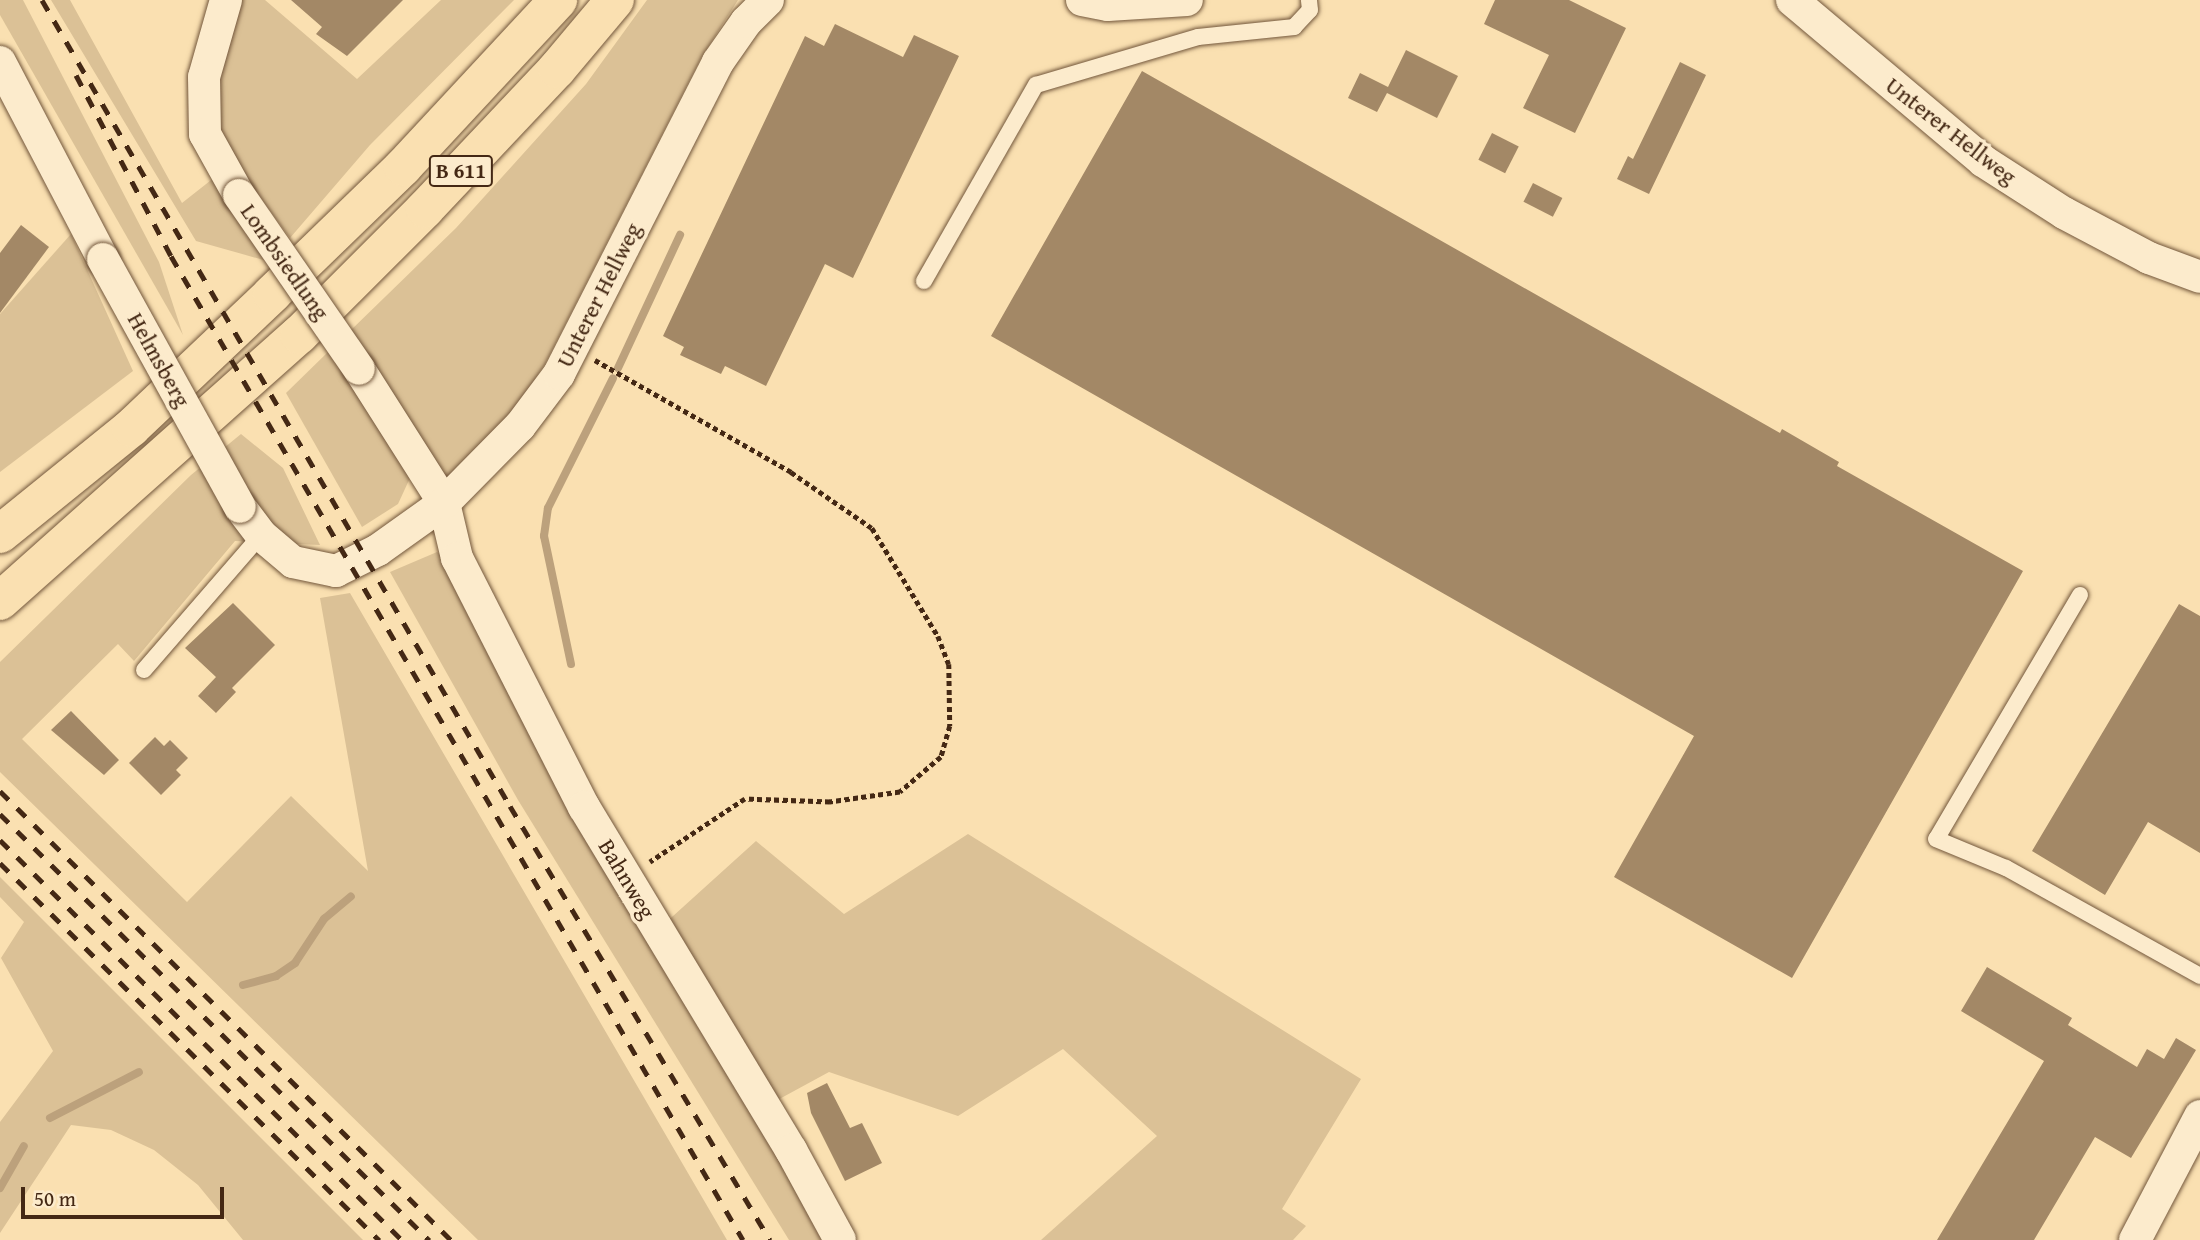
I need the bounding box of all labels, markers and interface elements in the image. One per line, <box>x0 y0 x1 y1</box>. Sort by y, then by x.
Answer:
street label: Unterer Hellweg <box>1880 71 2022 191</box>
road number: B 611 <box>428 154 494 188</box>
street label: Lombsiedlung <box>235 199 335 325</box>
street label: Unterer Hellweg <box>551 218 647 372</box>
street label: Helmsberg <box>122 308 196 412</box>
street label: Bahnweg <box>593 834 661 924</box>
scale bar <box>24 1174 228 1218</box>
text: 50 m <box>34 1183 76 1214</box>

